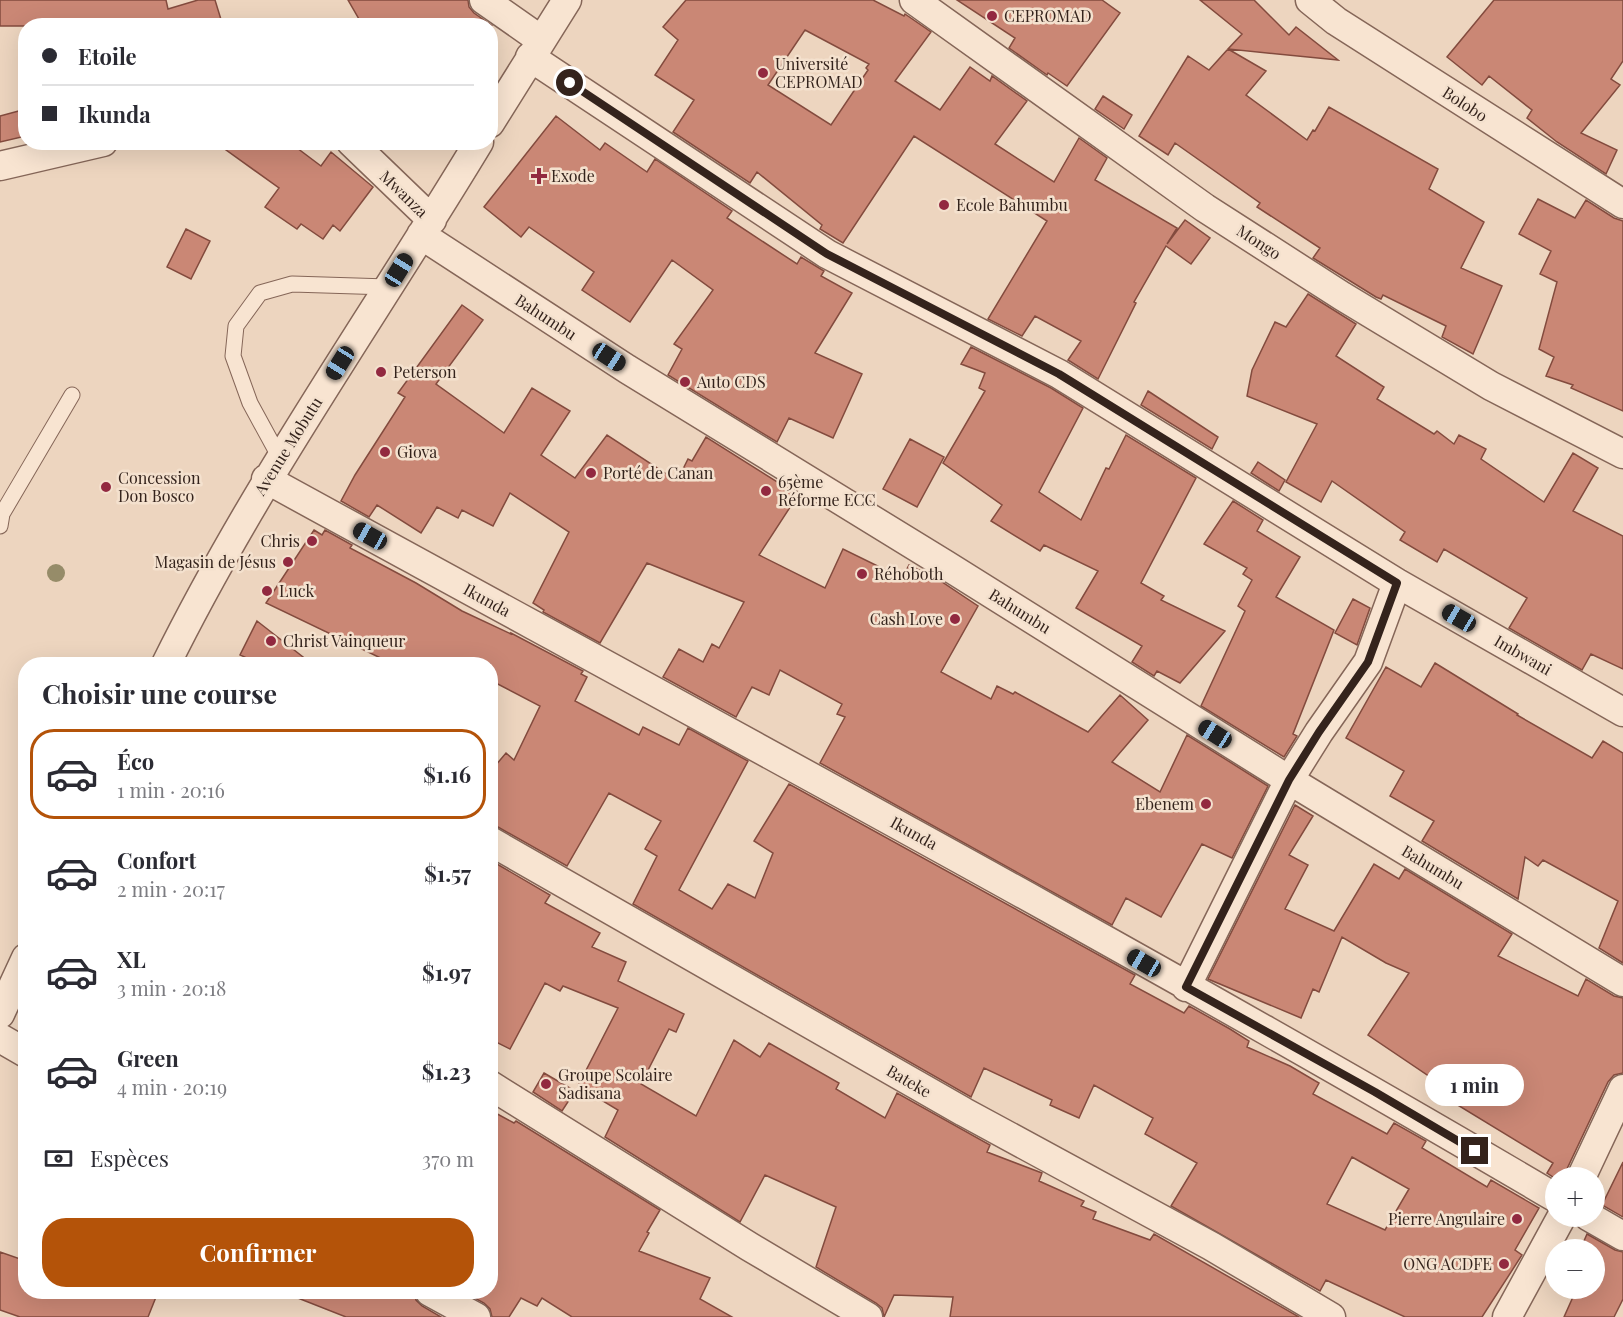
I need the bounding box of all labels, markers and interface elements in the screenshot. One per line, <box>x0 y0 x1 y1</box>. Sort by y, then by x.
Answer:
place label: CEPROMAD <box>1004 5 1091 26</box>
marker: CEPROMAD <box>985 9 999 23</box>
text: Etoile <box>78 41 137 71</box>
place label: Université CEPROMAD <box>775 53 862 92</box>
marker: Université CEPROMAD <box>756 66 770 80</box>
route start <box>556 69 583 96</box>
street label: Bolobo <box>1439 81 1492 126</box>
text: Ikunda <box>78 99 151 129</box>
place label: Exode <box>551 165 595 186</box>
street label: Mwanza <box>376 166 433 222</box>
marker: Exode <box>532 169 546 183</box>
place label: Ecole Bahumbu <box>956 194 1068 215</box>
marker: Ecole Bahumbu <box>937 198 951 212</box>
street label: Mongo <box>1233 219 1286 264</box>
car <box>382 250 416 290</box>
street label: Bahumbu <box>512 289 581 344</box>
car <box>589 340 629 374</box>
car <box>323 343 357 383</box>
place label: Peterson <box>393 361 457 382</box>
marker: Peterson <box>374 365 388 379</box>
place label: Auto CDS <box>696 371 766 392</box>
marker: Auto CDS <box>678 375 692 389</box>
street label: Avenue Mobutu <box>248 392 326 500</box>
place label: Giova <box>397 441 437 462</box>
marker: Giova <box>378 445 392 459</box>
place label: Porté de Canan <box>603 462 714 483</box>
marker: Porté de Canan <box>584 466 598 480</box>
place label: Concession Don Bosco <box>118 467 201 506</box>
place label: 65ème Réforme ECC <box>778 471 875 510</box>
marker: Concession Don Bosco <box>99 480 113 494</box>
marker: 65ème Réforme ECC <box>759 484 773 498</box>
car <box>350 519 390 553</box>
place label: Chris <box>261 530 300 551</box>
marker: Chris <box>305 534 319 548</box>
place label: Magasin de Jésus <box>155 551 276 572</box>
marker: Magasin de Jésus <box>281 555 295 569</box>
place label: Réhoboth <box>874 563 944 584</box>
marker: Réhoboth <box>855 567 869 581</box>
street label: Ikunda <box>460 578 514 621</box>
place label: Luck <box>279 580 314 601</box>
street label: Bahumbu <box>985 583 1055 638</box>
marker: Luck <box>260 584 274 598</box>
car <box>1439 601 1479 635</box>
place label: Cash Love <box>870 608 943 629</box>
marker: Cash Love <box>948 612 962 626</box>
place label: Christ Vainqueur <box>283 630 405 651</box>
street label: Imbwani <box>1491 630 1556 680</box>
marker: Christ Vainqueur <box>264 634 278 648</box>
text: Choisir une course <box>42 675 277 711</box>
car <box>1195 717 1235 751</box>
text: Éco <box>117 746 154 776</box>
icon: car <box>45 747 99 801</box>
text: $1.16 <box>423 759 471 789</box>
text: 1 min · 20:16 <box>117 776 225 803</box>
place label: Ebenem <box>1135 793 1194 814</box>
marker: Ebenem <box>1199 797 1213 811</box>
street label: Ikunda <box>887 811 941 854</box>
street label: Bahumbu <box>1398 840 1468 893</box>
text: Confort <box>117 845 196 875</box>
icon: car <box>45 846 99 900</box>
text: $1.57 <box>424 858 471 888</box>
text: 2 min · 20:17 <box>117 875 225 902</box>
text: XL <box>117 944 146 974</box>
icon: car <box>45 945 99 999</box>
car <box>1124 946 1164 980</box>
text: $1.97 <box>422 957 471 987</box>
text: 3 min · 20:18 <box>117 974 227 1001</box>
text: Green <box>117 1043 179 1073</box>
icon: car <box>45 1044 99 1098</box>
text: $1.23 <box>422 1056 471 1086</box>
street label: Bateke <box>883 1059 935 1102</box>
place label: Groupe Scolaire Sadisana <box>558 1064 673 1103</box>
callout: 1 min <box>1426 1064 1524 1106</box>
text: 1 min <box>1450 1071 1499 1098</box>
text: 4 min · 20:19 <box>117 1073 227 1100</box>
marker: Groupe Scolaire Sadisana <box>539 1077 553 1091</box>
route end <box>1461 1137 1488 1164</box>
icon: cash <box>42 1142 75 1175</box>
text: Espèces <box>90 1143 169 1173</box>
text: 370 m <box>422 1145 474 1172</box>
map controls <box>1545 1167 1605 1299</box>
button: + <box>1545 1167 1605 1227</box>
place label: Pierre Angulaire <box>1388 1208 1505 1229</box>
marker: Pierre Angulaire <box>1510 1212 1524 1226</box>
button: Confirmer <box>42 1218 474 1287</box>
button: − <box>1545 1239 1605 1299</box>
place label: ONG ACDFE <box>1403 1253 1492 1274</box>
marker: ONG ACDFE <box>1497 1257 1511 1271</box>

